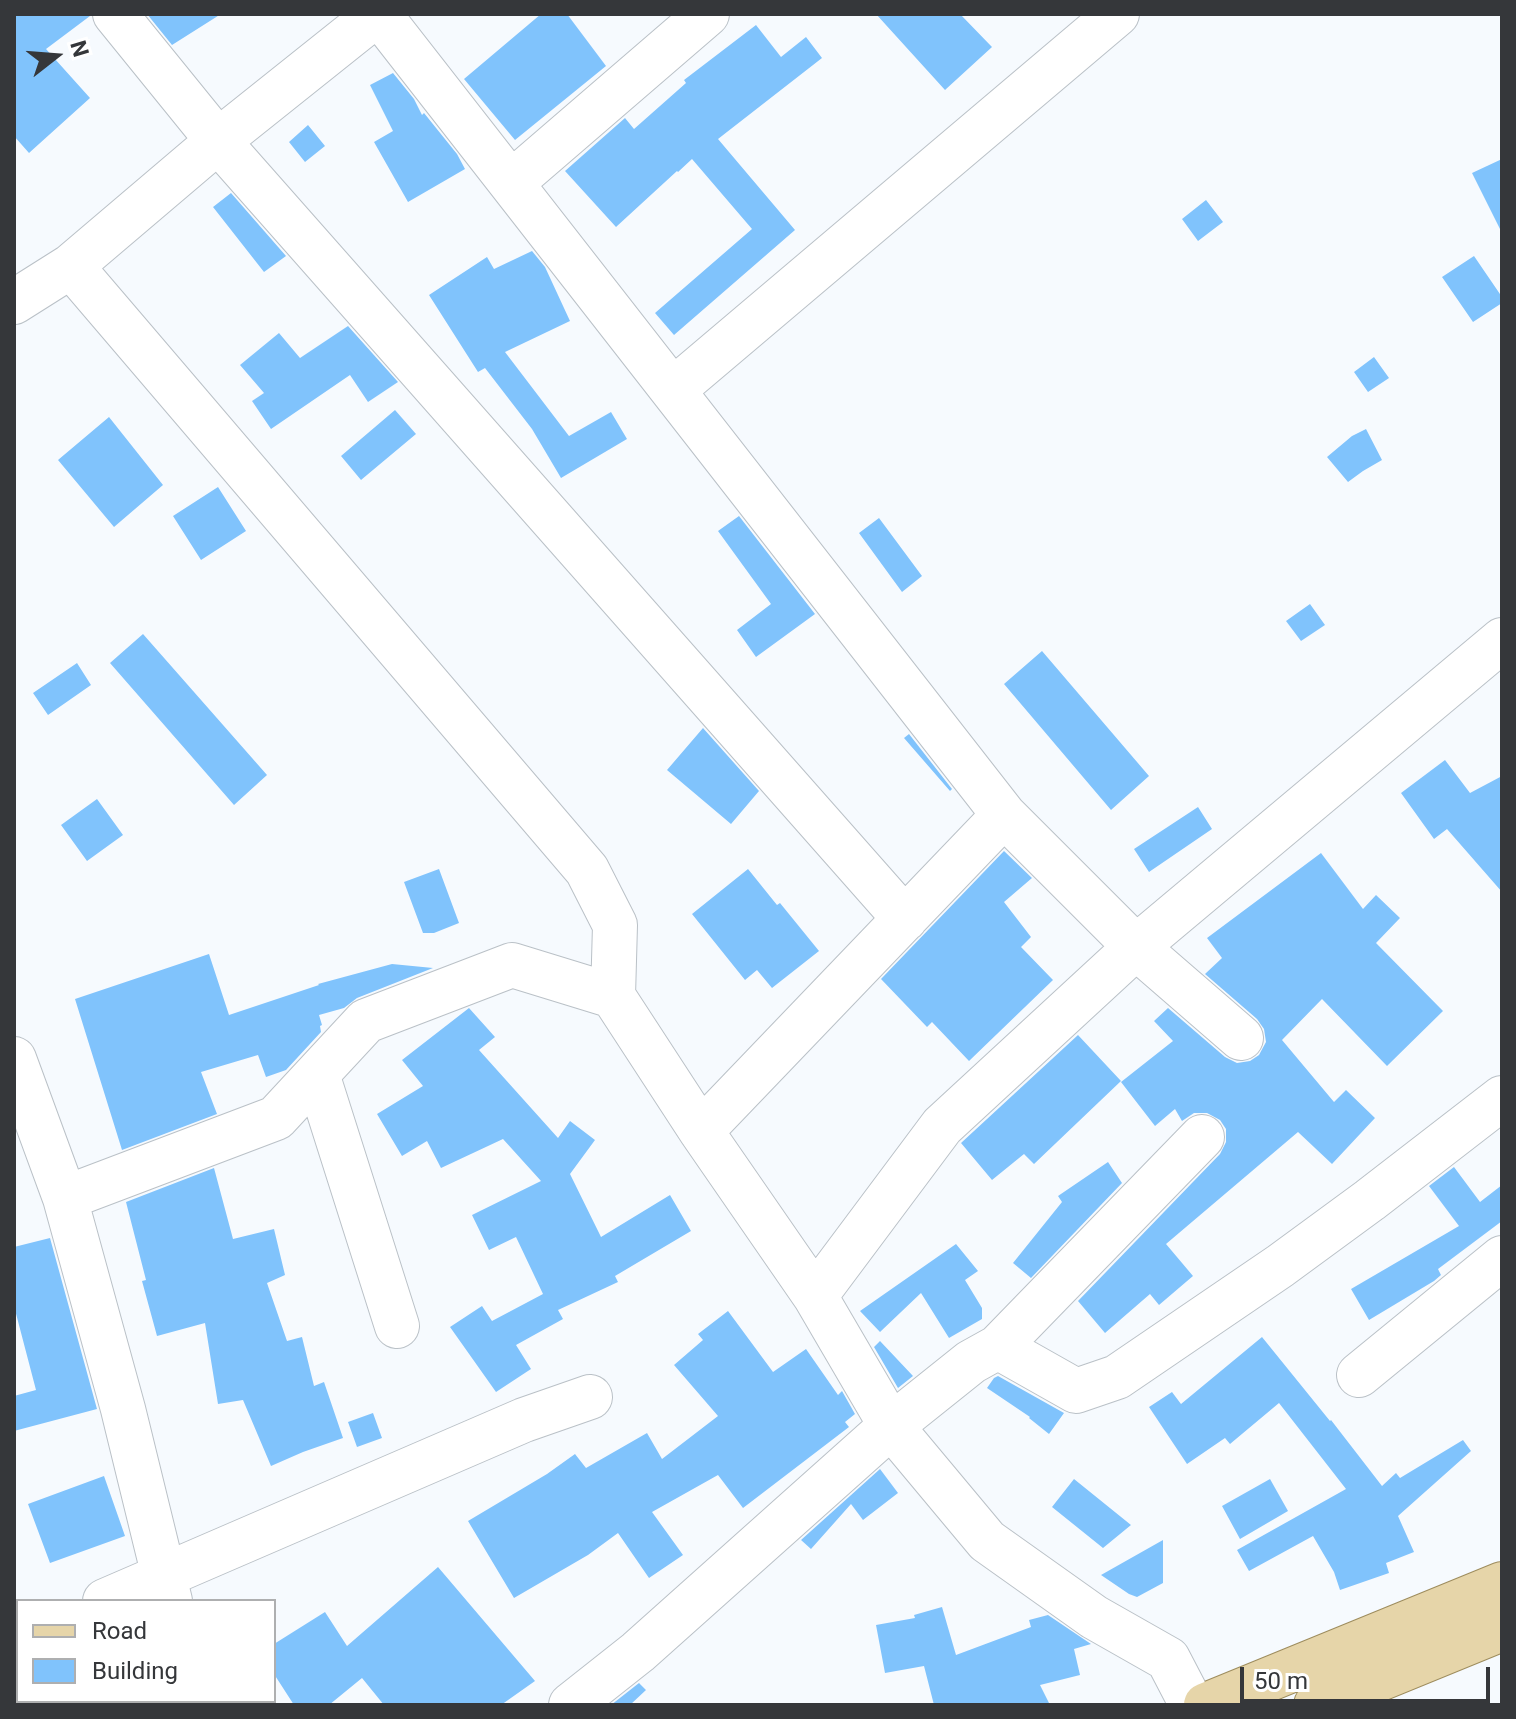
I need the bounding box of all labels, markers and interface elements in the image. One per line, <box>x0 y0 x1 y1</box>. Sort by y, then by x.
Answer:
north arrow <box>16 16 96 96</box>
text: N <box>65 38 94 60</box>
legend <box>16 1599 276 1703</box>
text: Road <box>92 1617 147 1645</box>
scale bar <box>1244 1651 1494 1701</box>
text: Building <box>92 1657 178 1685</box>
text: 50 m <box>1254 1667 1308 1695</box>

